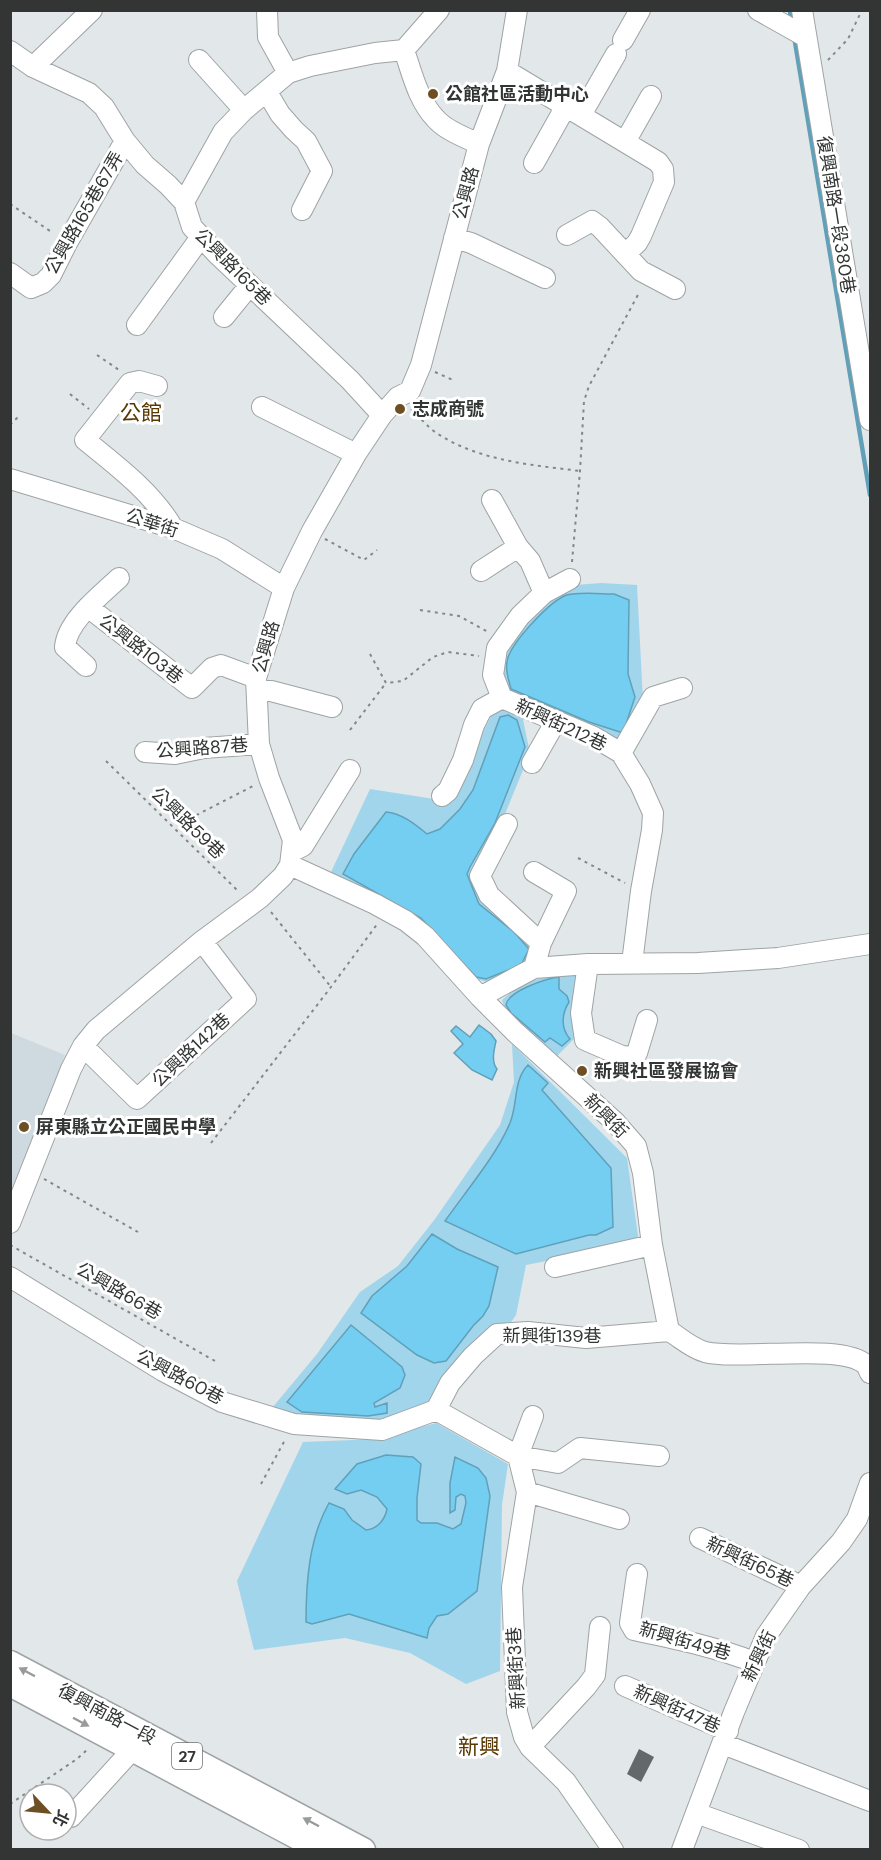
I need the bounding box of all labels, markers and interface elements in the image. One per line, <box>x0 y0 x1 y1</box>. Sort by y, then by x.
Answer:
place label: 公館社區活動中心 <box>445 82 589 106</box>
marker: 公館社區活動中心 <box>426 87 440 101</box>
street label: 復興南路一段380巷 <box>812 134 860 296</box>
street label: 公興路165巷67弄 <box>39 147 129 279</box>
street label: 公興路 <box>447 164 485 222</box>
street label: 公興路165巷 <box>189 223 277 311</box>
place label: 志成商號 <box>412 397 484 421</box>
district label: 公館 <box>120 399 162 427</box>
marker: 志成商號 <box>393 402 407 416</box>
street label: 公華街 <box>123 503 181 543</box>
street label: 公興路103巷 <box>94 609 188 689</box>
street label: 公興路 <box>247 618 285 676</box>
street label: 新興街212巷 <box>511 693 611 757</box>
street label: 公興路87巷 <box>155 733 249 763</box>
street label: 公興路59巷 <box>146 782 230 864</box>
street label: 公興路142巷 <box>147 1007 235 1093</box>
place label: 新興社區發展協會 <box>594 1059 739 1083</box>
marker: 新興社區發展協會 <box>575 1064 589 1078</box>
street label: 新興街 <box>578 1088 634 1144</box>
place label: 屏東縣立公正國民中學 <box>36 1115 216 1139</box>
marker: 屏東縣立公正國民中學 <box>17 1120 31 1134</box>
street label: 公興路66巷 <box>72 1257 166 1325</box>
street label: 新興街139巷 <box>502 1324 602 1348</box>
street label: 公興路60巷 <box>132 1344 228 1410</box>
street label: 新興街65巷 <box>702 1531 798 1593</box>
street label: 新興街49巷 <box>636 1616 734 1666</box>
street label: 新興街3巷 <box>502 1626 530 1710</box>
street label: 新興街 <box>736 1626 782 1686</box>
one-way arrow <box>18 1667 35 1677</box>
street label: 復興南路一段 <box>54 1678 160 1750</box>
street label: 新興街47巷 <box>630 1679 724 1739</box>
one-way arrow <box>72 1717 89 1727</box>
district label: 新興 <box>458 1733 500 1761</box>
road number: 27 <box>172 1743 202 1769</box>
north arrow <box>18 1782 78 1842</box>
text: 北 <box>48 1807 74 1830</box>
one-way arrow <box>302 1817 319 1827</box>

